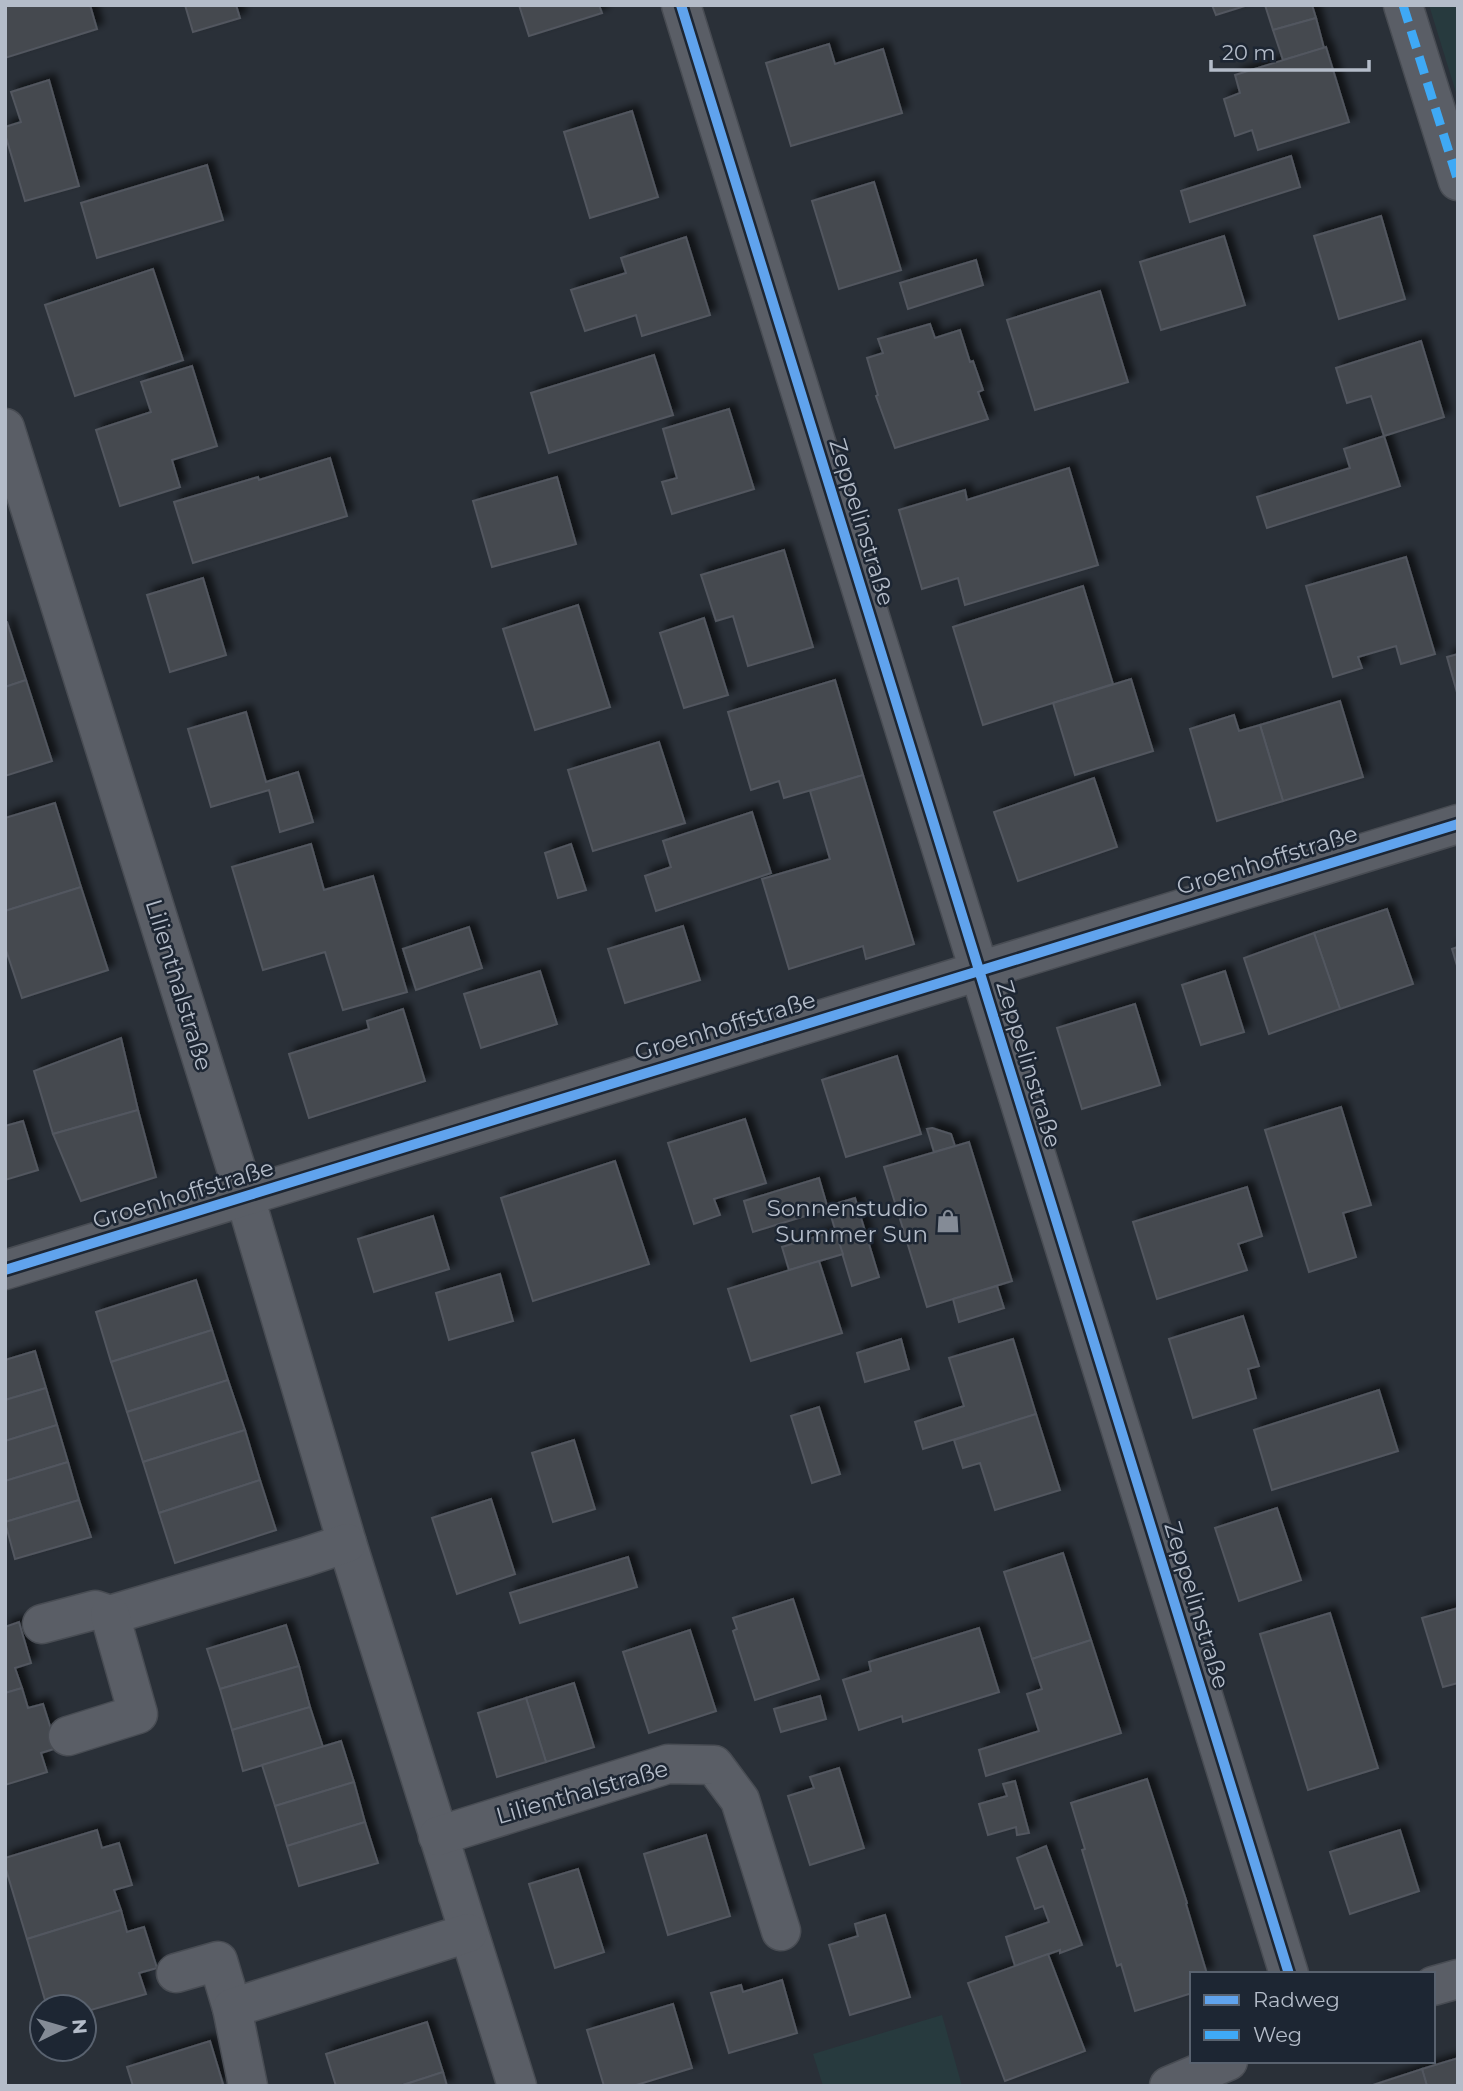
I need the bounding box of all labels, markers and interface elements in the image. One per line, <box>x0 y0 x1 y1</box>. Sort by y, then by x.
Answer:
scale bar <box>1211 28 1368 72</box>
text: 20 m <box>1222 40 1276 65</box>
street label: Zeppelinstraße <box>823 435 901 609</box>
street label: Groenhoffstraße <box>1173 819 1361 901</box>
street label: Lilienthalstraße <box>140 896 218 1074</box>
street label: Zeppelinstraße <box>990 977 1068 1151</box>
street label: Groenhoffstraße <box>631 985 819 1067</box>
street label: Groenhoffstraße <box>89 1153 277 1235</box>
place label: Sonnenstudio Summer Sun <box>767 1194 928 1248</box>
shop icon: Sonnenstudio Summer Sun <box>934 1207 962 1235</box>
street label: Zeppelinstraße <box>1158 1518 1236 1692</box>
street label: Lilienthalstraße <box>493 1754 671 1830</box>
legend <box>1190 1972 1435 2063</box>
text: Radweg <box>1253 1987 1340 2012</box>
north arrow <box>28 1993 98 2063</box>
text: N <box>67 2018 92 2035</box>
text: Weg <box>1253 2022 1302 2047</box>

